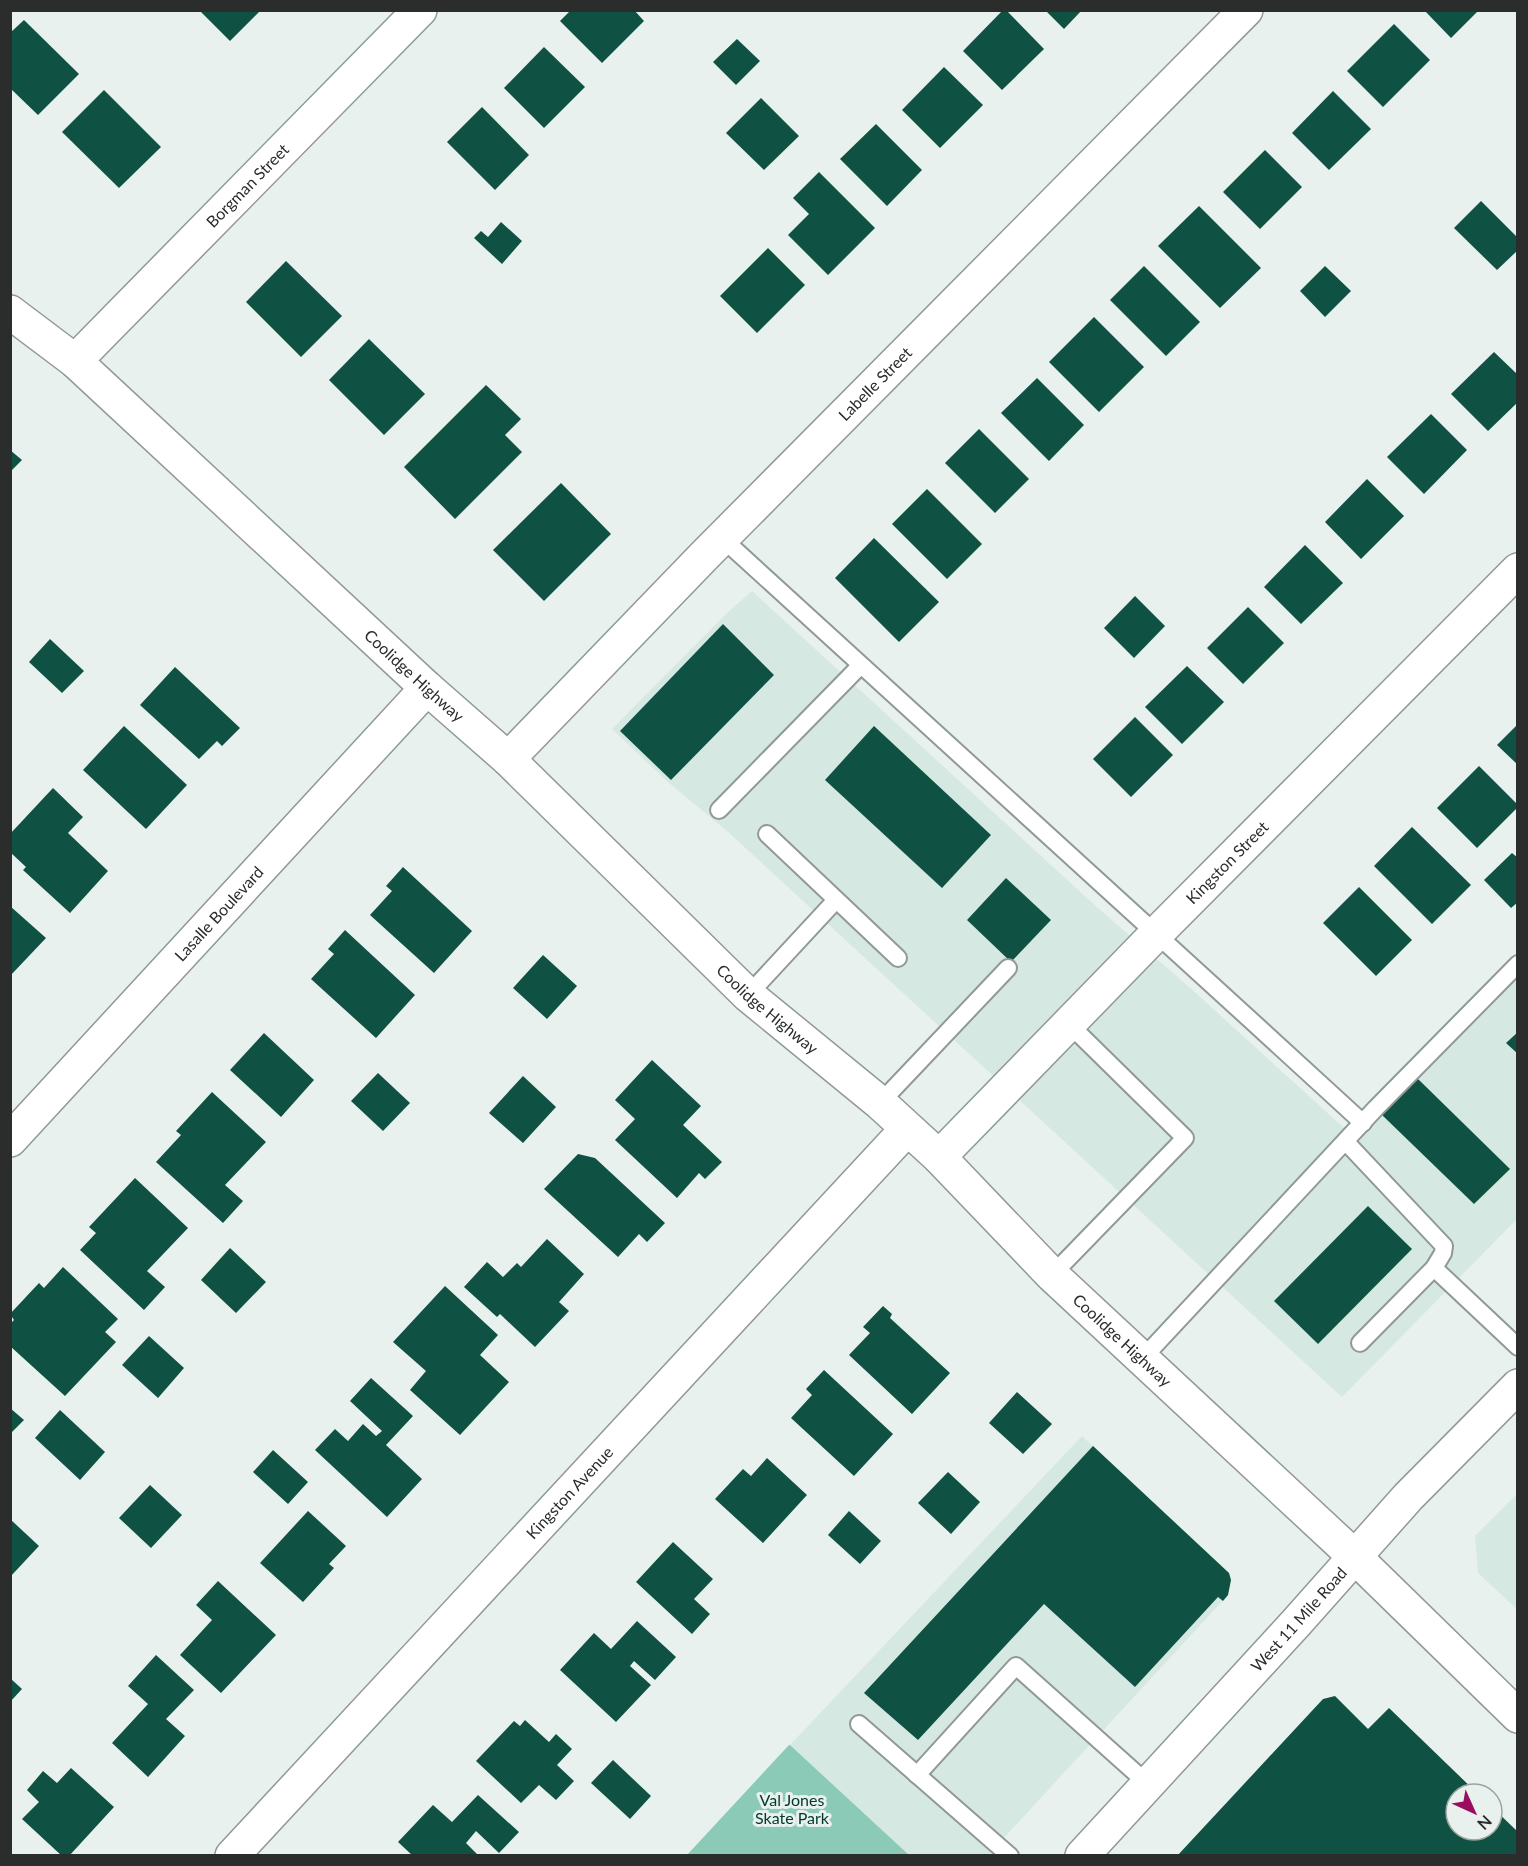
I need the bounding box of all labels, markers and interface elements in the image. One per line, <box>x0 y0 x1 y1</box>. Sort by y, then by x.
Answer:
street label: Borgman Street <box>202 139 292 231</box>
street label: Labelle Street <box>834 342 915 424</box>
street label: Coolidge Highway <box>361 625 469 726</box>
street label: Kingston Street <box>1182 817 1272 907</box>
street label: Lasalle Boulevard <box>170 862 267 965</box>
street label: Coolidge Highway <box>713 960 823 1058</box>
street label: Coolidge Highway <box>1069 1290 1176 1391</box>
street label: Kingston Avenue <box>522 1442 617 1542</box>
street label: West 11 Mile Road <box>1246 1563 1350 1675</box>
north arrow <box>1444 1782 1504 1842</box>
park label: Val Jones Skate Park <box>755 1790 830 1827</box>
text: N <box>1474 1812 1496 1834</box>

